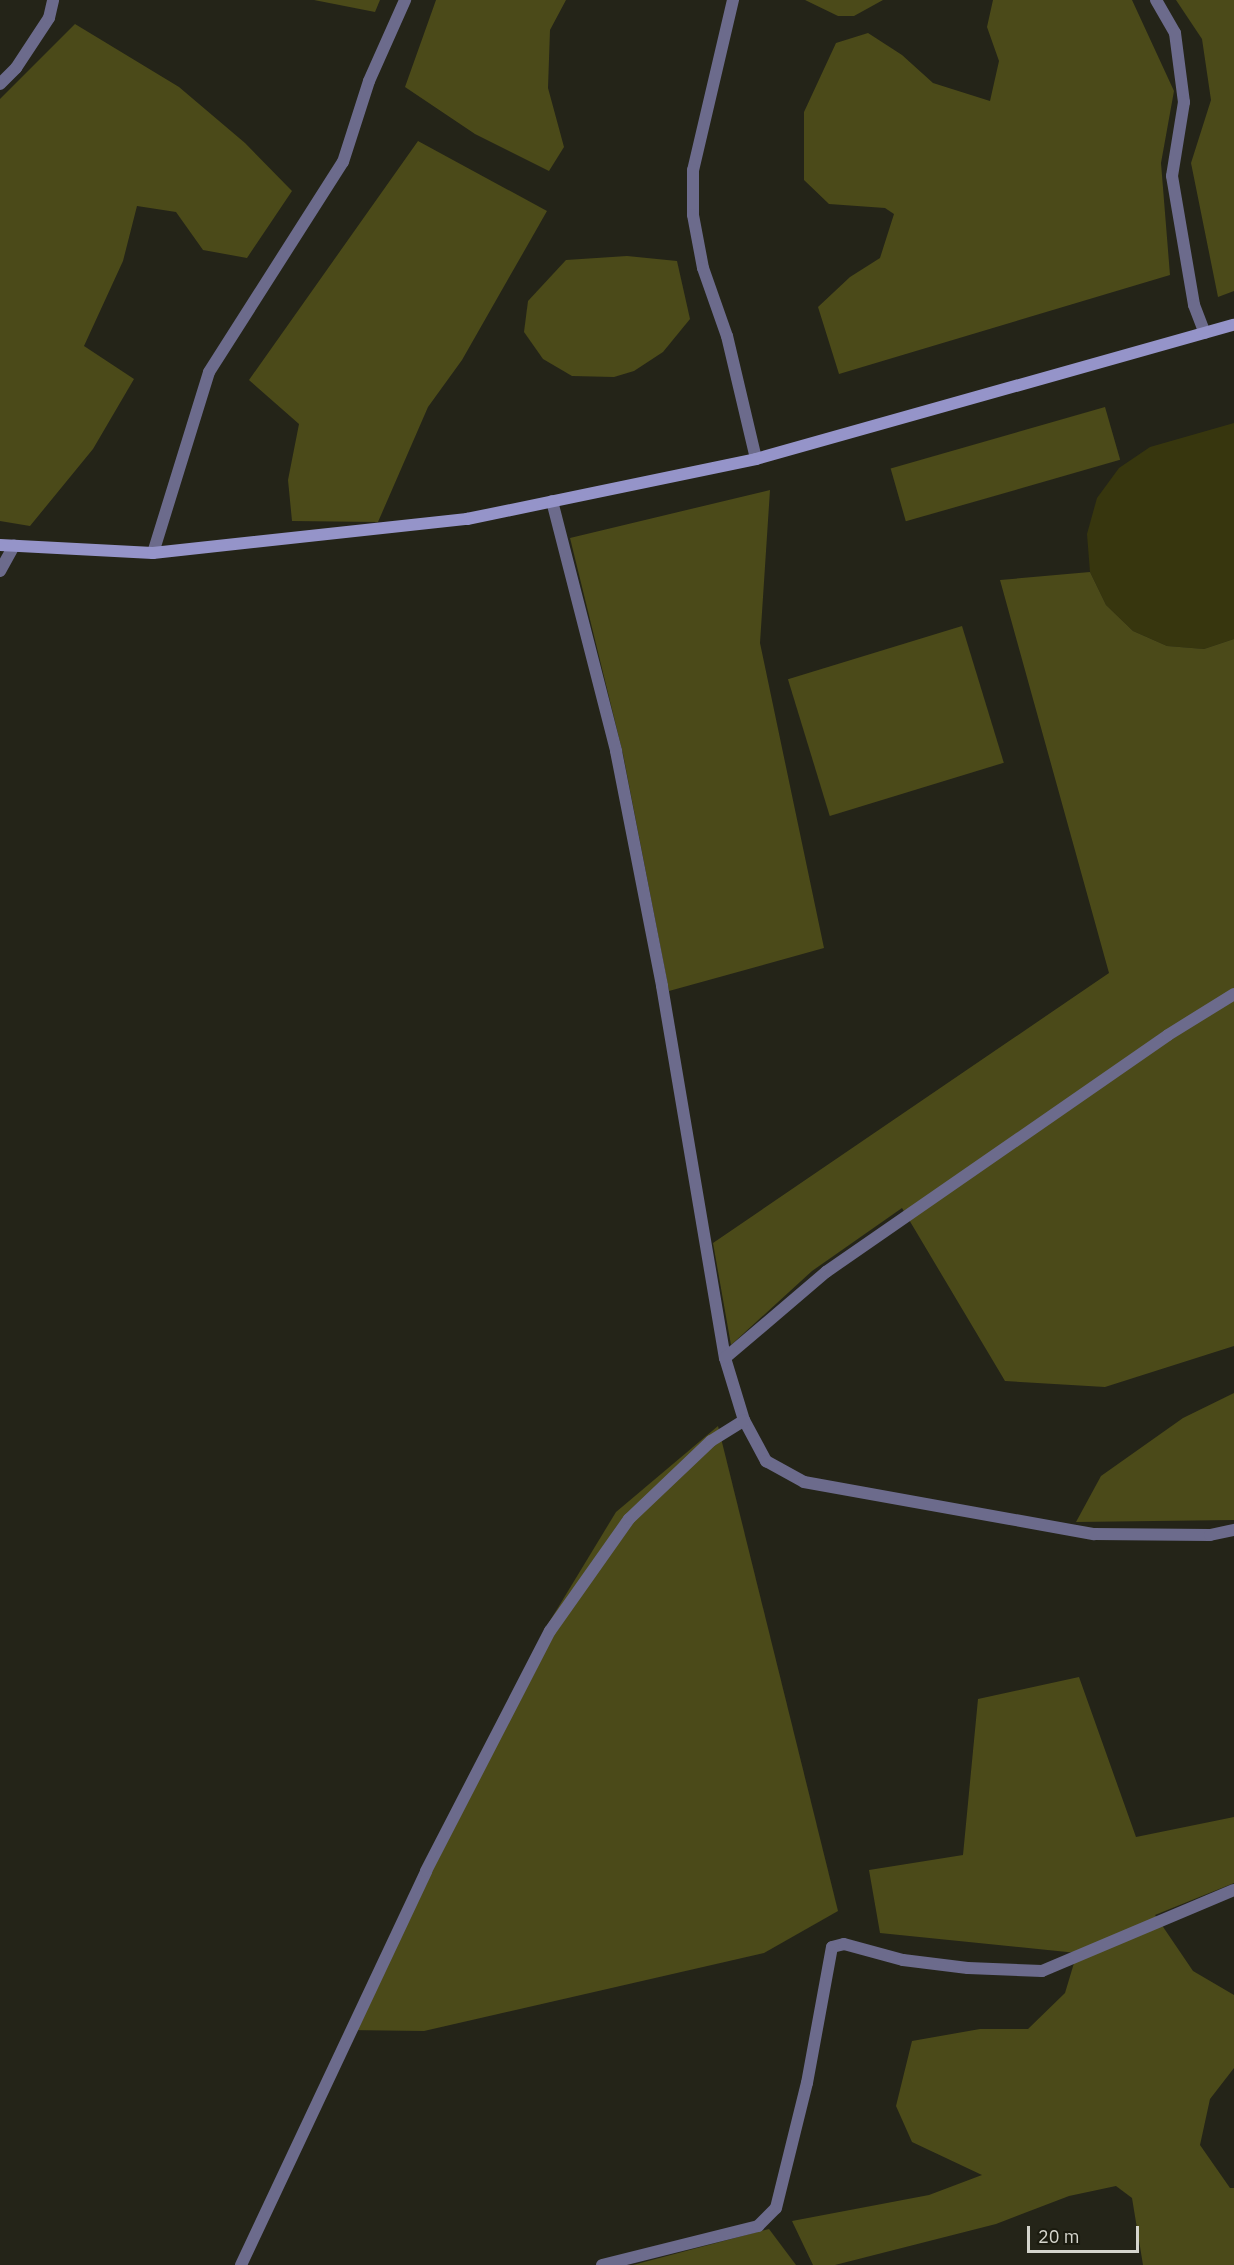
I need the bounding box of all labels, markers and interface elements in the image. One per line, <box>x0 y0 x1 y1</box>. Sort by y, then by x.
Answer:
scale bar <box>1030 2214 1142 2252</box>
text: 20 m <box>1038 2225 1080 2248</box>

